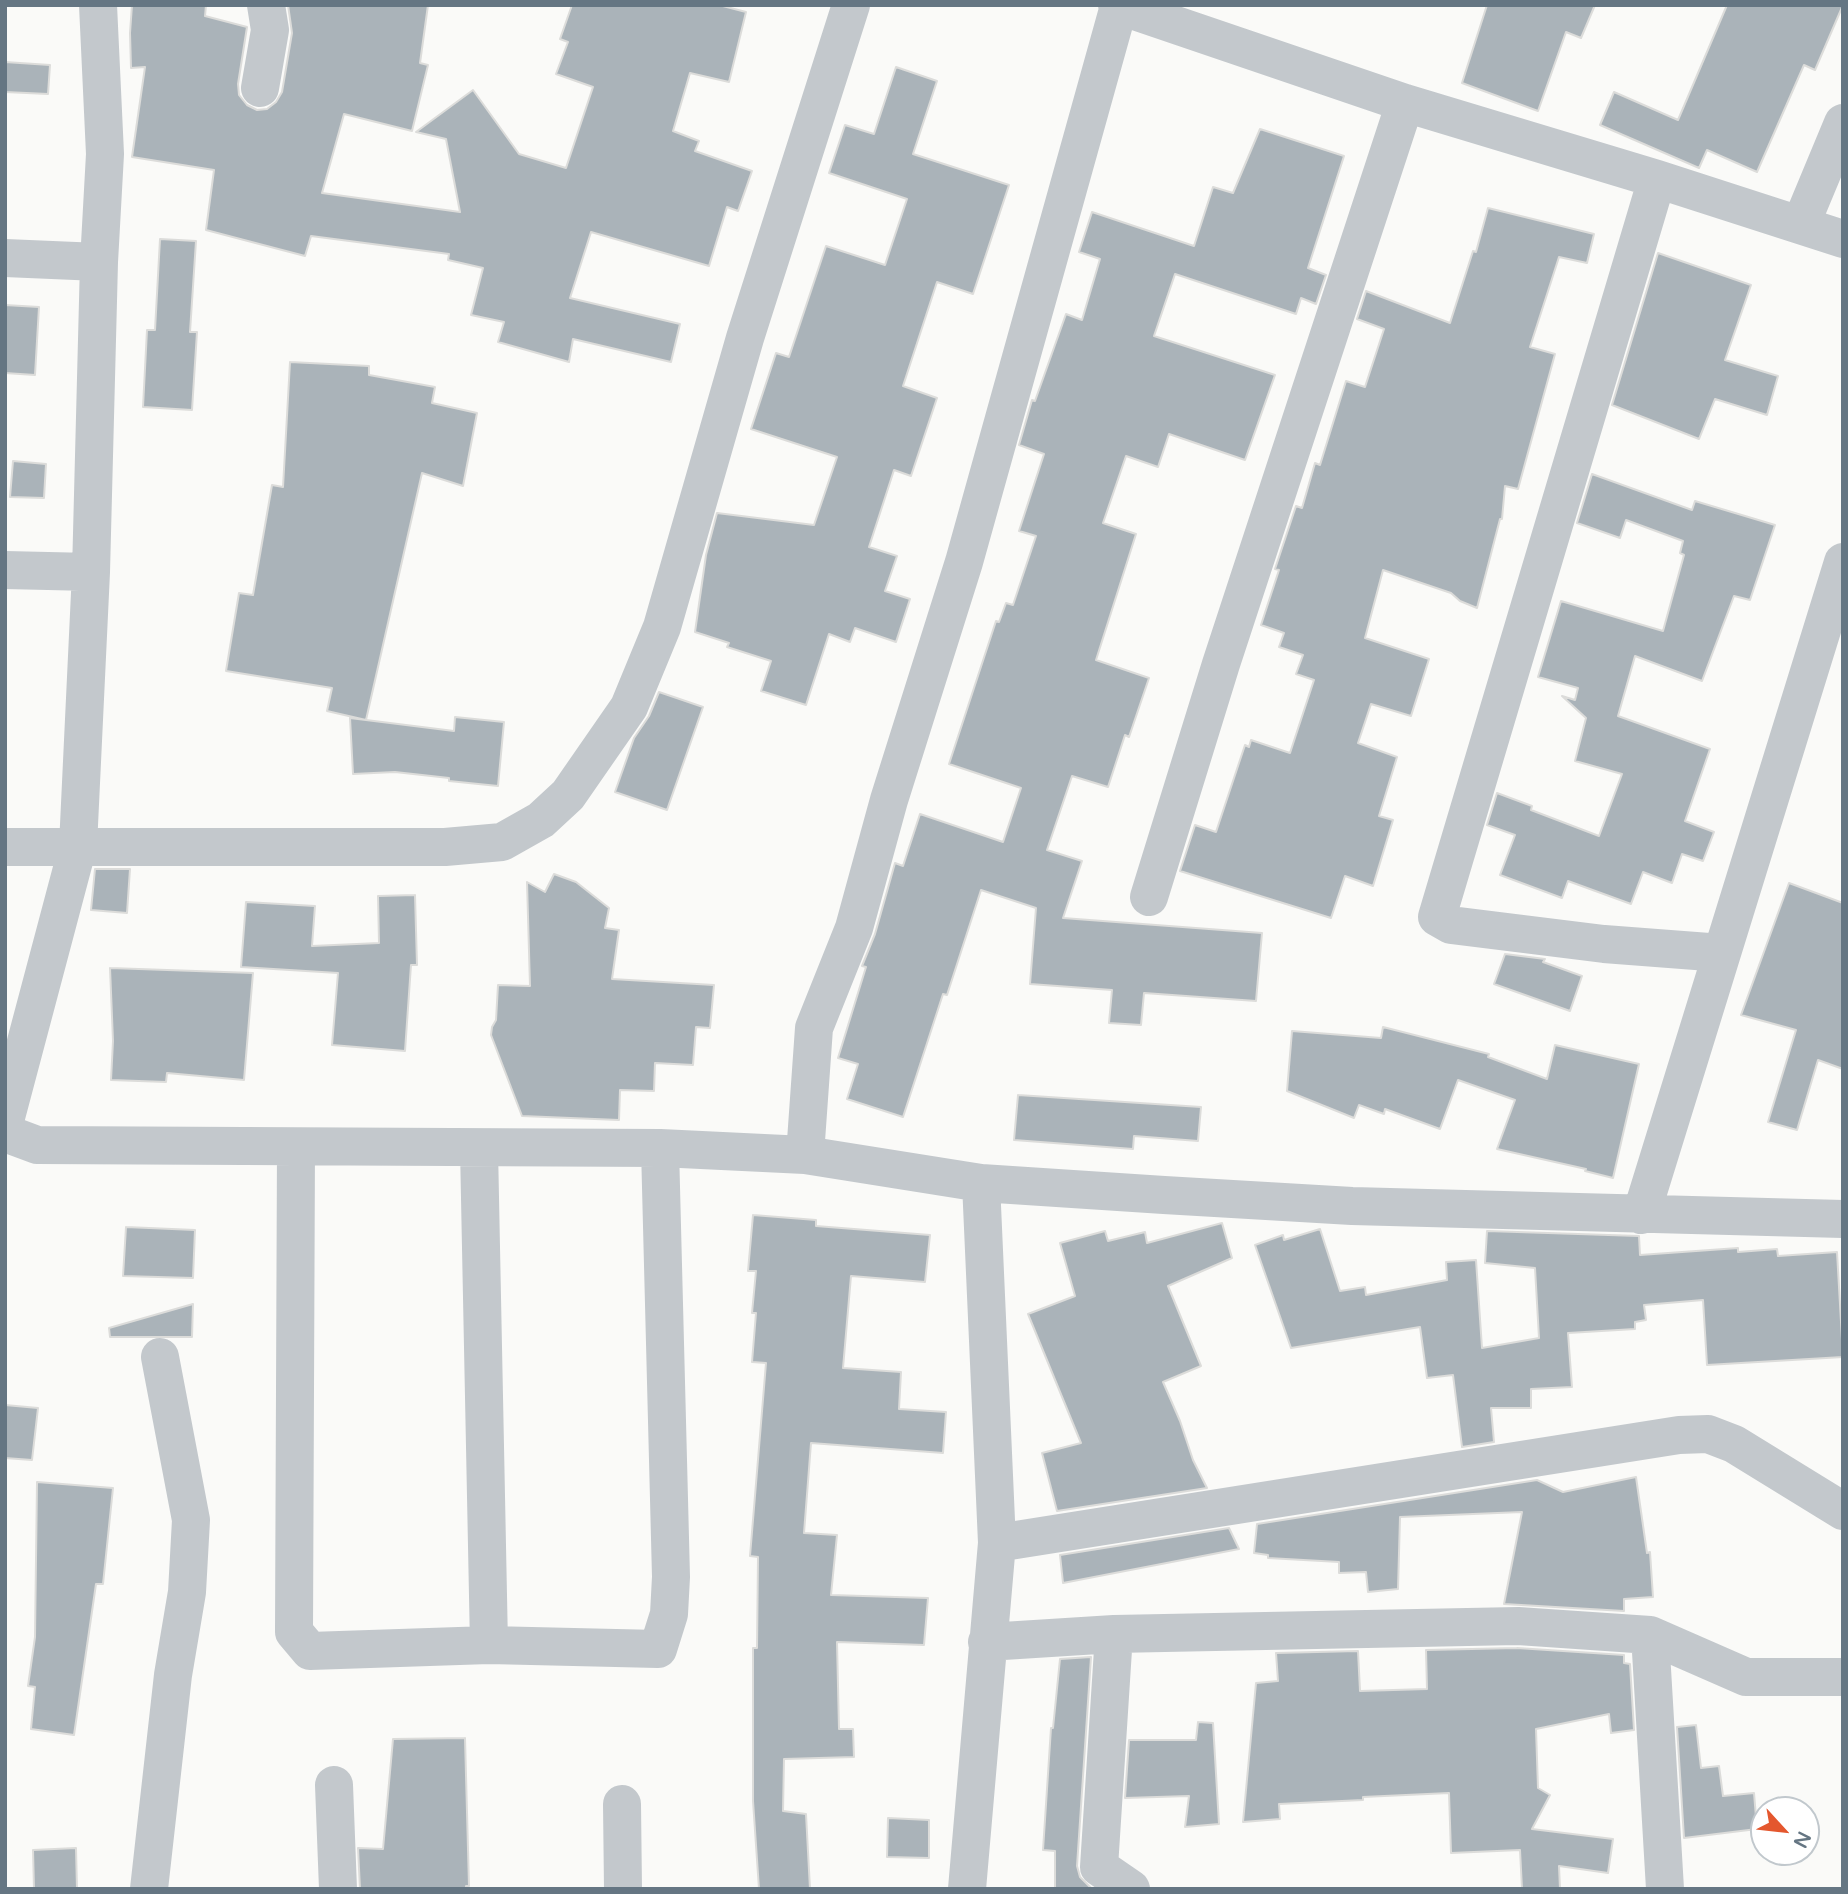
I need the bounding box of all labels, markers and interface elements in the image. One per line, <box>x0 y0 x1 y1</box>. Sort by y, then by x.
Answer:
north arrow <box>1750 1796 1820 1866</box>
text: N <box>1789 1828 1815 1851</box>

